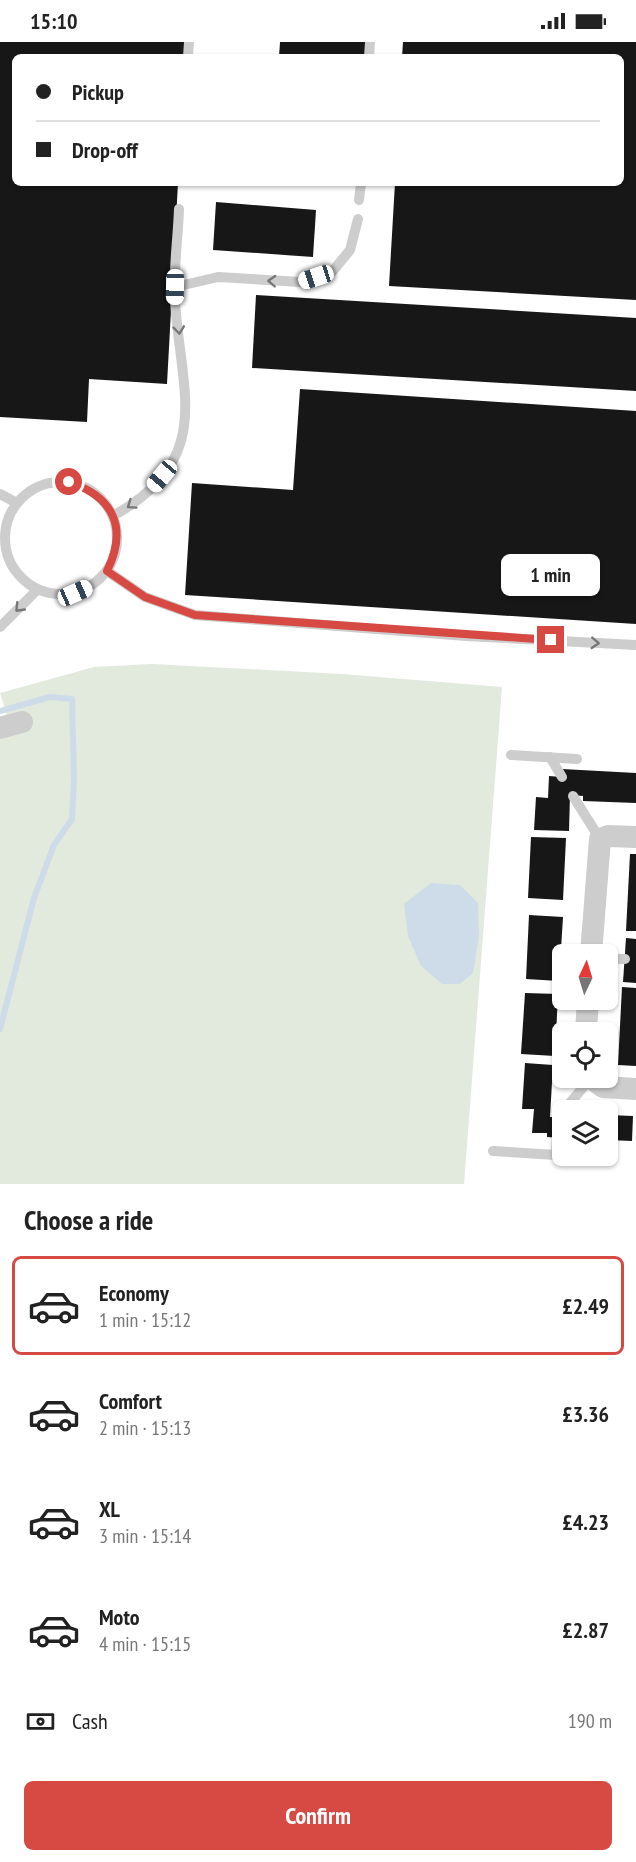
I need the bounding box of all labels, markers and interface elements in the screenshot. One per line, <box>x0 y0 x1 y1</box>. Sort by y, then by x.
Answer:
text: 15:10 <box>30 7 78 35</box>
text: Pickup <box>72 78 124 106</box>
text: Drop-off <box>72 136 138 164</box>
car <box>296 263 336 291</box>
car <box>166 269 184 305</box>
one-way arrow <box>268 274 277 287</box>
one-way arrow <box>172 326 184 335</box>
car <box>144 456 180 496</box>
route start <box>55 468 82 495</box>
one-way arrow <box>126 498 137 509</box>
callout: 1 min <box>502 553 600 595</box>
text: 1 min <box>530 562 571 588</box>
car <box>55 577 95 609</box>
one-way arrow <box>15 601 26 612</box>
route end <box>537 626 564 653</box>
one-way arrow <box>590 636 599 649</box>
north arrow <box>552 944 618 1010</box>
map controls <box>552 944 618 1166</box>
button: locate <box>552 1022 618 1088</box>
button: layers <box>552 1100 618 1166</box>
text: Choose a ride <box>24 1203 153 1237</box>
icon: car <box>27 1279 81 1333</box>
text: Economy <box>99 1279 169 1307</box>
text: £2.49 <box>562 1292 609 1320</box>
text: 1 min · 15:12 <box>99 1307 191 1333</box>
icon: car <box>27 1387 81 1441</box>
text: Comfort <box>99 1387 162 1415</box>
text: £3.36 <box>562 1400 609 1428</box>
text: 2 min · 15:13 <box>99 1415 191 1441</box>
icon: car <box>27 1495 81 1549</box>
text: XL <box>99 1495 120 1523</box>
text: £4.23 <box>562 1508 609 1536</box>
text: 3 min · 15:14 <box>99 1523 191 1549</box>
icon: car <box>27 1603 81 1657</box>
text: Moto <box>99 1603 140 1631</box>
text: £2.87 <box>562 1616 609 1644</box>
text: 4 min · 15:15 <box>99 1631 191 1657</box>
icon: cash <box>24 1705 57 1738</box>
text: Cash <box>72 1707 108 1735</box>
text: 190 m <box>568 1708 612 1734</box>
button: Confirm <box>24 1781 612 1850</box>

